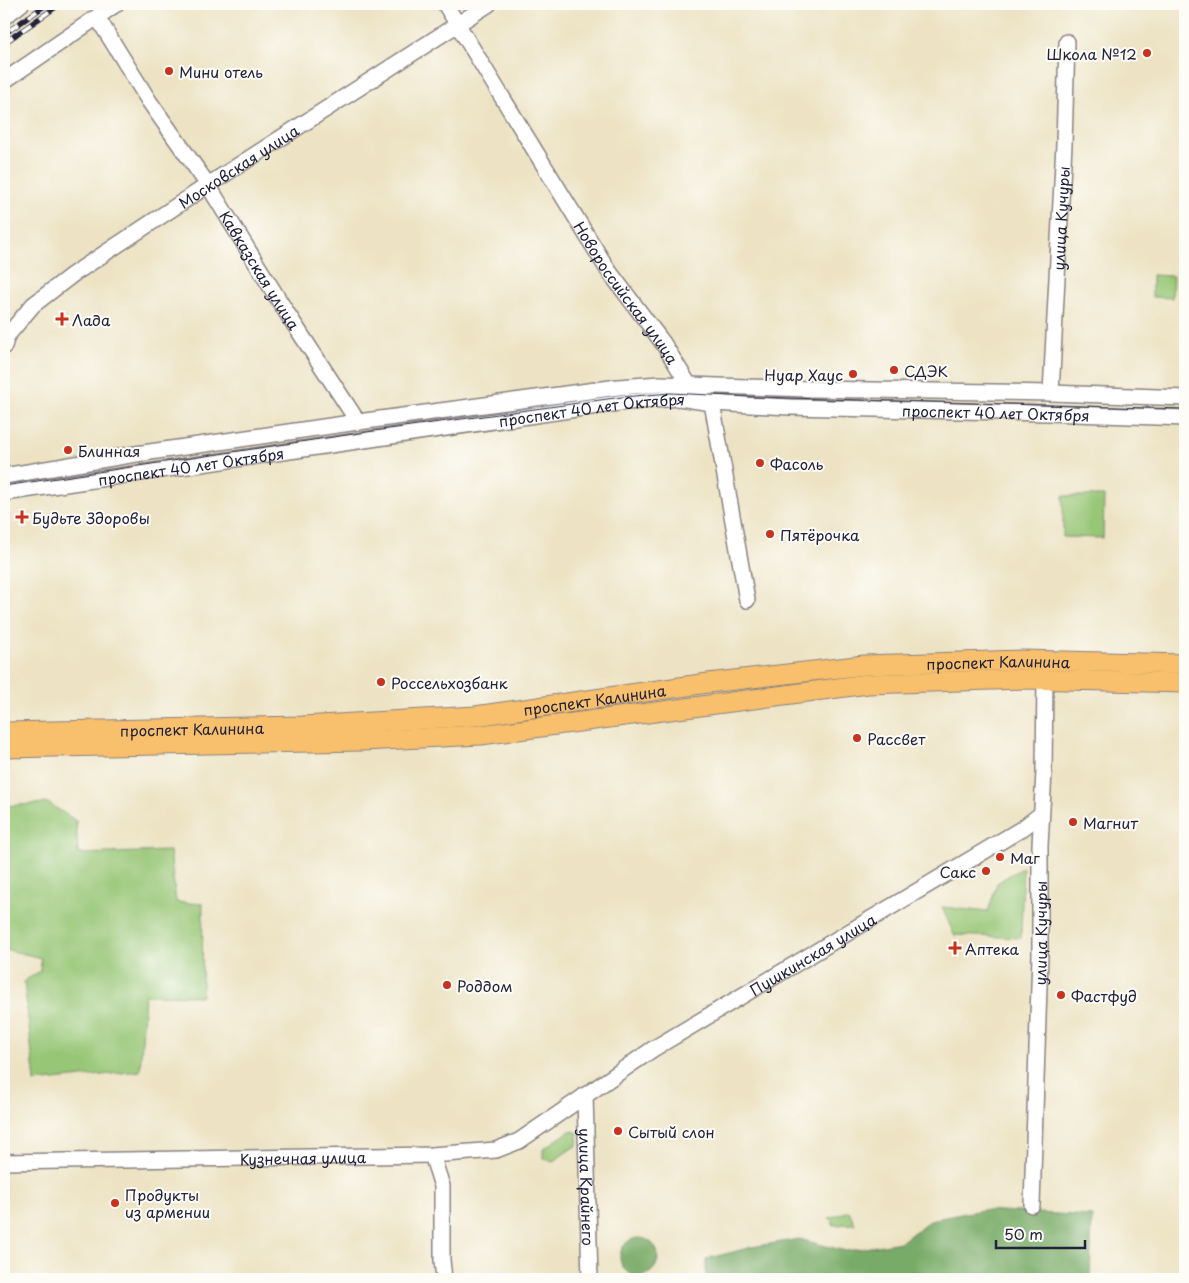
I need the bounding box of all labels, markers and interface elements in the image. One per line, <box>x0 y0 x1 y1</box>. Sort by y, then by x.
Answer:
place label: Школа №12 <box>1046 42 1137 65</box>
marker: Школа №12 <box>1141 47 1153 59</box>
place label: Мини отель <box>179 60 263 83</box>
marker: Мини отель <box>163 65 175 77</box>
street label: Московская улица <box>173 118 303 213</box>
street label: улица Кучуры <box>1046 166 1074 271</box>
street label: Кавказская улица <box>215 206 306 334</box>
street label: Новороссийская улица <box>569 216 685 369</box>
place label: Лада <box>72 308 111 331</box>
marker: Лада <box>56 313 68 325</box>
place label: СДЭК <box>904 359 948 382</box>
place label: Нуар Хаус <box>764 363 843 386</box>
marker: СДЭК <box>888 364 900 376</box>
marker: Нуар Хаус <box>847 368 859 380</box>
street label: проспект 40 лет Октября <box>497 386 687 432</box>
street label: проспект 40 лет Октября <box>902 398 1090 426</box>
place label: Блинная <box>78 439 140 462</box>
street label: проспект 40 лет Октября <box>96 441 286 491</box>
marker: Блинная <box>62 444 74 456</box>
place label: Фасоль <box>770 452 824 475</box>
marker: Фасоль <box>754 457 766 469</box>
place label: Будьте Здоровы <box>32 506 150 529</box>
marker: Будьте Здоровы <box>16 511 28 523</box>
place label: Пятёрочка <box>780 523 860 546</box>
marker: Пятёрочка <box>764 528 776 540</box>
street label: проспект Калинина <box>926 648 1071 675</box>
place label: Россельхозбанк <box>391 671 508 694</box>
marker: Россельхозбанк <box>375 676 387 688</box>
street label: проспект Калинина <box>522 678 668 721</box>
street label: проспект Калинина <box>120 715 265 741</box>
place label: Рассвет <box>867 727 926 750</box>
marker: Рассвет <box>851 732 863 744</box>
place label: Магнит <box>1083 811 1138 834</box>
marker: Магнит <box>1067 816 1079 828</box>
place label: Маг <box>1010 846 1040 869</box>
marker: Маг <box>994 851 1006 863</box>
place label: Сакс <box>940 860 976 883</box>
marker: Сакс <box>980 865 992 877</box>
street label: улица Кучуры <box>1028 881 1052 986</box>
street label: Пушкинская улица <box>745 907 880 1001</box>
place label: Аптека <box>965 937 1019 960</box>
marker: Аптека <box>949 942 961 954</box>
place label: Роддом <box>457 974 512 997</box>
marker: Роддом <box>441 979 453 991</box>
place label: Фастфуд <box>1071 984 1137 1007</box>
marker: Фастфуд <box>1055 989 1067 1001</box>
place label: Сытый слон <box>628 1120 715 1143</box>
marker: Сытый слон <box>612 1125 624 1137</box>
street label: улица Крайнего <box>574 1128 601 1246</box>
street label: Кузнечная улица <box>240 1145 367 1170</box>
place label: Продукты из армении <box>125 1183 210 1223</box>
marker: Продукты из армении <box>109 1197 121 1209</box>
scale bar <box>996 1218 1085 1250</box>
text: 50 m <box>1004 1222 1043 1245</box>

